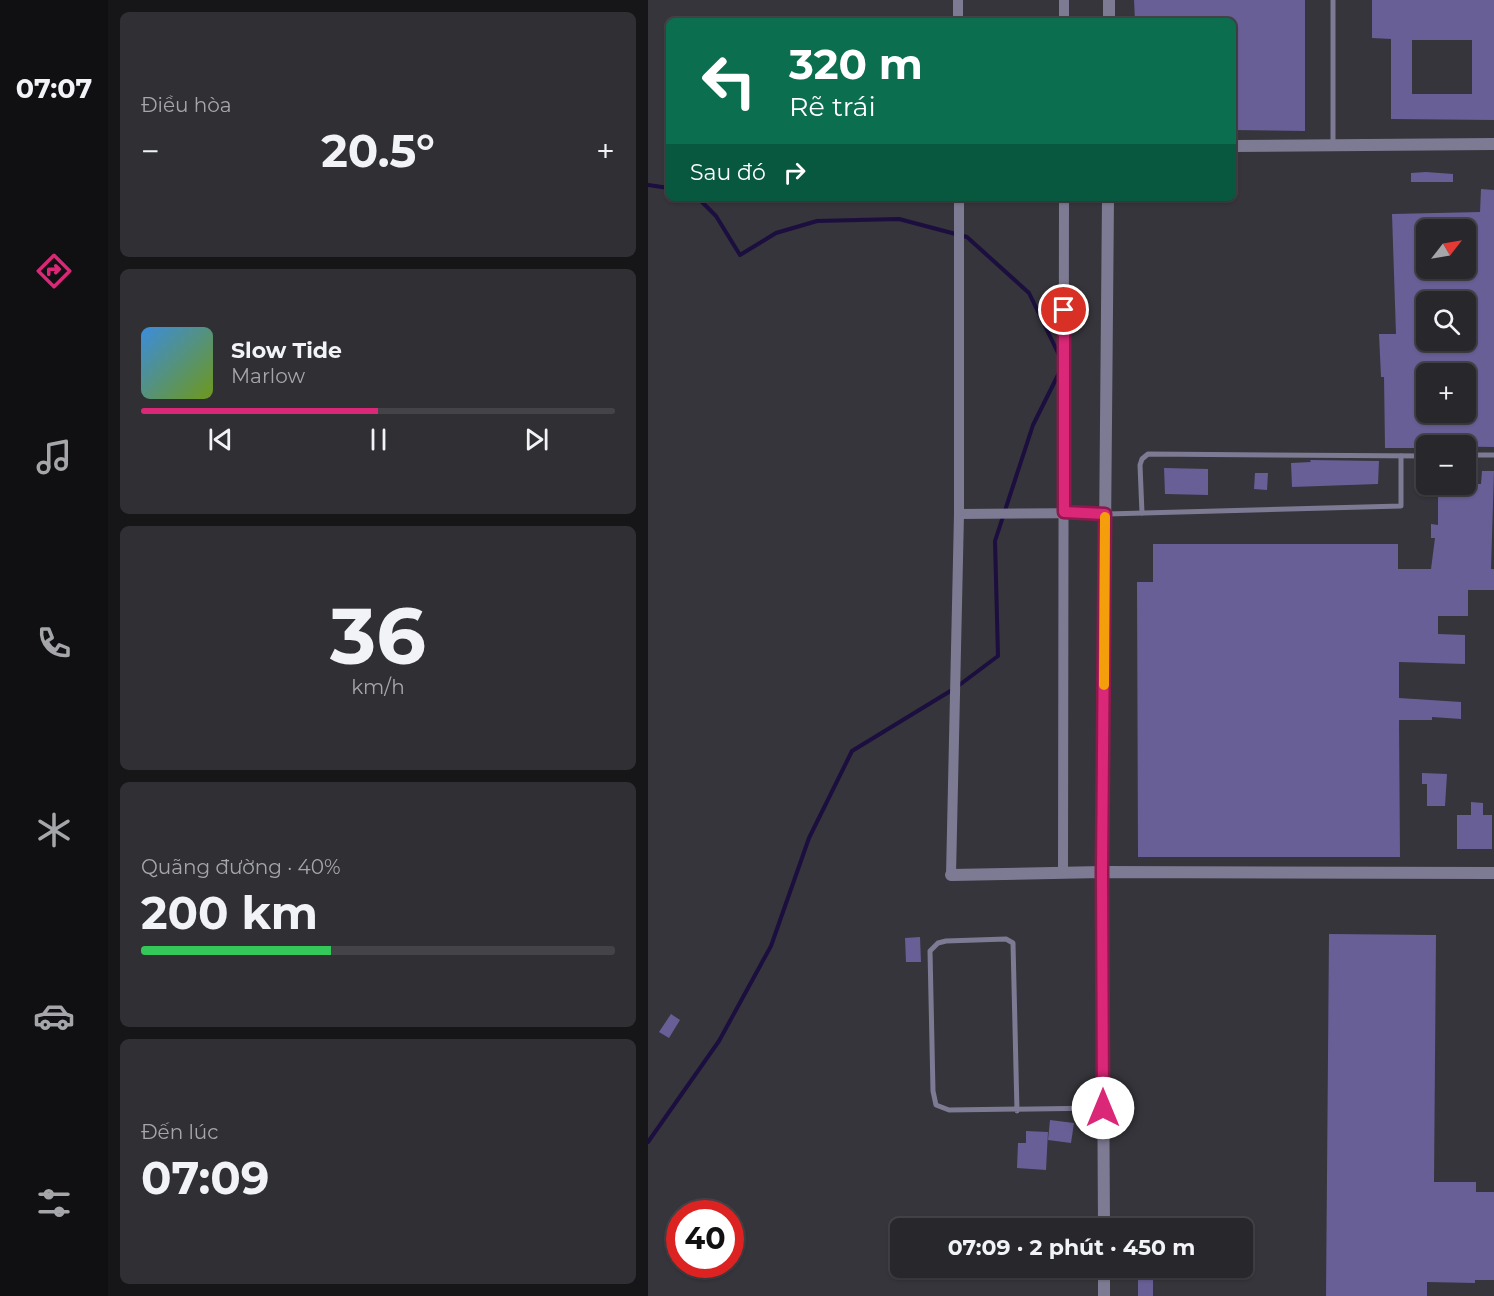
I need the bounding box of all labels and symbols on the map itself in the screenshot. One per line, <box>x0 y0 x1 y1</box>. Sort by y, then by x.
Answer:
north arrow <box>1416 219 1476 279</box>
pin <box>1038 284 1089 335</box>
position arrow <box>1071 1076 1135 1140</box>
speed limit sign: 40 <box>666 1200 744 1278</box>

